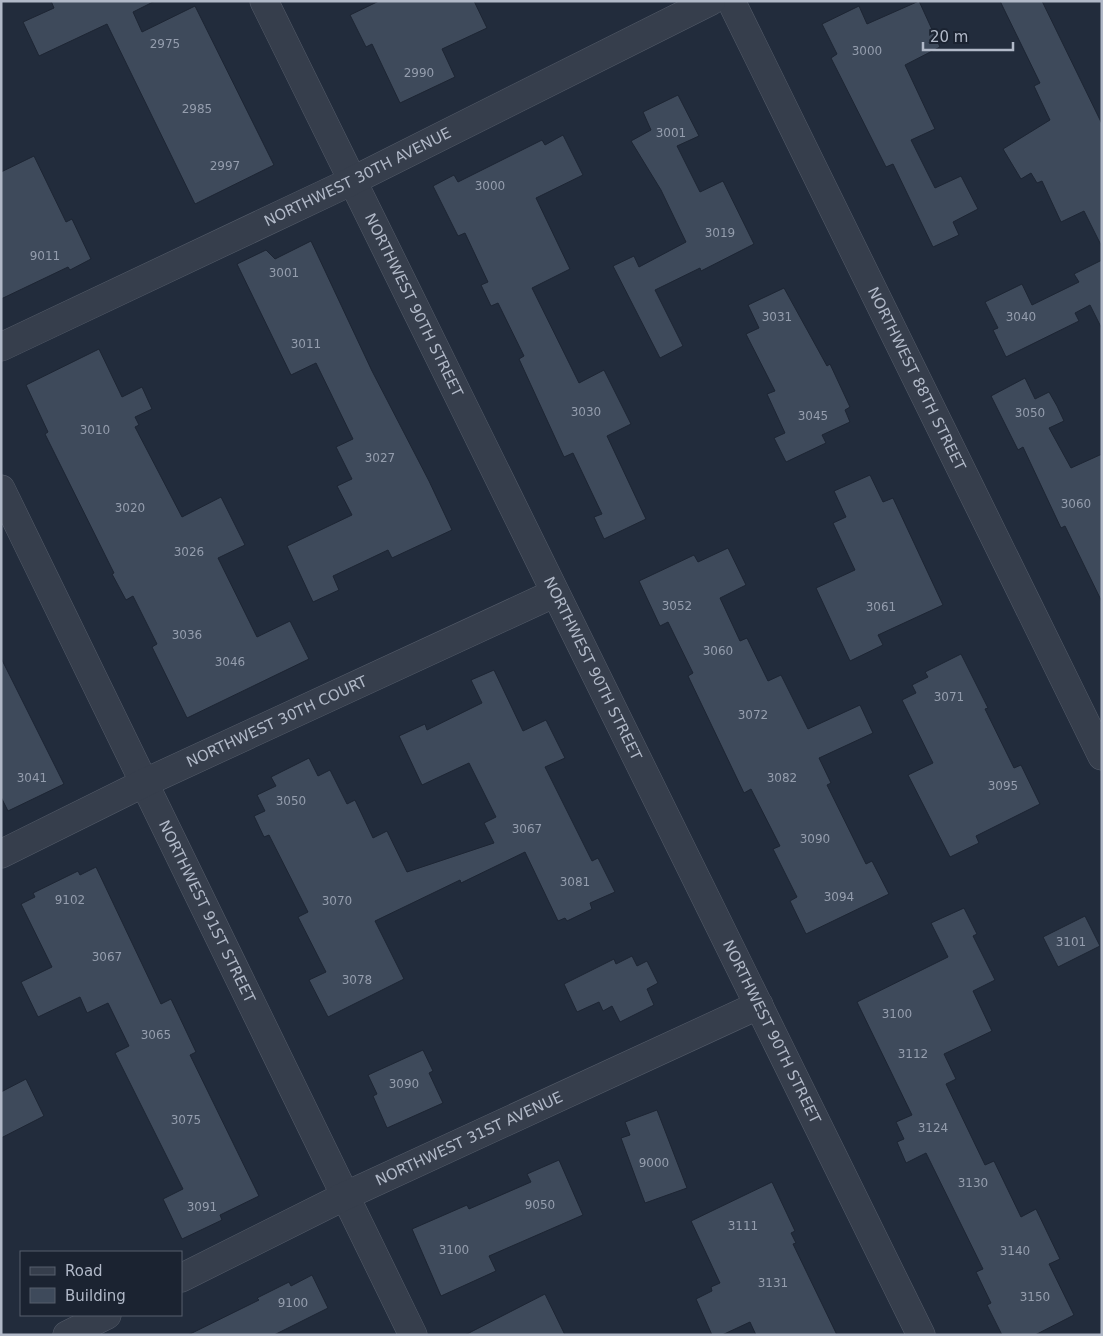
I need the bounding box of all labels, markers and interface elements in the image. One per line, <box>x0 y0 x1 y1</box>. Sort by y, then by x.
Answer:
scale bar <box>923 20 1013 52</box>
text: 20 m <box>930 28 968 46</box>
house number: 2975 <box>150 37 180 51</box>
house number: 3000 <box>852 44 882 58</box>
house number: 2990 <box>404 66 434 80</box>
house number: 2985 <box>182 102 212 116</box>
street label: NORTHWEST 30TH AVENUE <box>261 124 454 230</box>
house number: 3001 <box>656 126 686 140</box>
house number: 2997 <box>210 159 240 173</box>
house number: 3000 <box>475 179 505 193</box>
street label: NORTHWEST 90TH STREET <box>361 210 467 401</box>
house number: 3019 <box>705 226 735 240</box>
house number: 9011 <box>30 249 60 263</box>
house number: 3001 <box>269 266 299 280</box>
street label: NORTHWEST 88TH STREET <box>864 284 970 474</box>
house number: 3031 <box>762 310 792 324</box>
house number: 3040 <box>1006 310 1036 324</box>
house number: 3011 <box>291 337 321 351</box>
house number: 3030 <box>571 405 601 419</box>
house number: 3050 <box>1015 406 1045 420</box>
house number: 3045 <box>798 409 828 423</box>
house number: 3010 <box>80 423 110 437</box>
house number: 3027 <box>365 451 395 465</box>
house number: 3060 <box>1061 497 1091 511</box>
house number: 3020 <box>115 501 145 515</box>
house number: 3026 <box>174 545 204 559</box>
street label: NORTHWEST 90TH STREET <box>540 574 646 764</box>
house number: 3052 <box>662 599 692 613</box>
house number: 3061 <box>866 600 896 614</box>
house number: 3036 <box>172 628 202 642</box>
house number: 3060 <box>703 644 733 658</box>
house number: 3046 <box>215 655 245 669</box>
street label: NORTHWEST 30TH COURT <box>184 672 371 771</box>
house number: 3071 <box>934 690 964 704</box>
house number: 3072 <box>738 708 768 722</box>
house number: 3041 <box>17 771 47 785</box>
house number: 3082 <box>767 771 797 785</box>
house number: 3095 <box>988 779 1018 793</box>
house number: 3050 <box>276 794 306 808</box>
street label: NORTHWEST 91ST STREET <box>155 817 259 1006</box>
house number: 3067 <box>512 822 542 836</box>
house number: 3090 <box>800 832 830 846</box>
house number: 3081 <box>560 875 590 889</box>
house number: 3094 <box>824 890 854 904</box>
house number: 9102 <box>55 893 85 907</box>
house number: 3070 <box>322 894 352 908</box>
house number: 3101 <box>1056 935 1086 949</box>
street label: NORTHWEST 90TH STREET <box>719 937 825 1127</box>
house number: 3067 <box>92 950 122 964</box>
house number: 3078 <box>342 973 372 987</box>
house number: 3100 <box>882 1007 912 1021</box>
house number: 3065 <box>141 1028 171 1042</box>
house number: 3112 <box>898 1047 928 1061</box>
house number: 3090 <box>389 1077 419 1091</box>
street label: NORTHWEST 31ST AVENUE <box>373 1088 565 1190</box>
house number: 3075 <box>171 1113 201 1127</box>
house number: 3124 <box>918 1121 948 1135</box>
house number: 9000 <box>639 1156 669 1170</box>
house number: 3130 <box>958 1176 988 1190</box>
house number: 9050 <box>525 1198 555 1212</box>
house number: 3091 <box>187 1200 217 1214</box>
house number: 3111 <box>728 1219 758 1233</box>
house number: 3100 <box>439 1243 469 1257</box>
house number: 3140 <box>1000 1244 1030 1258</box>
legend <box>20 1251 182 1316</box>
text: Road <box>65 1262 103 1280</box>
house number: 3131 <box>758 1276 788 1290</box>
text: Building <box>65 1287 126 1305</box>
house number: 3150 <box>1020 1290 1050 1304</box>
house number: 9100 <box>278 1296 308 1310</box>

